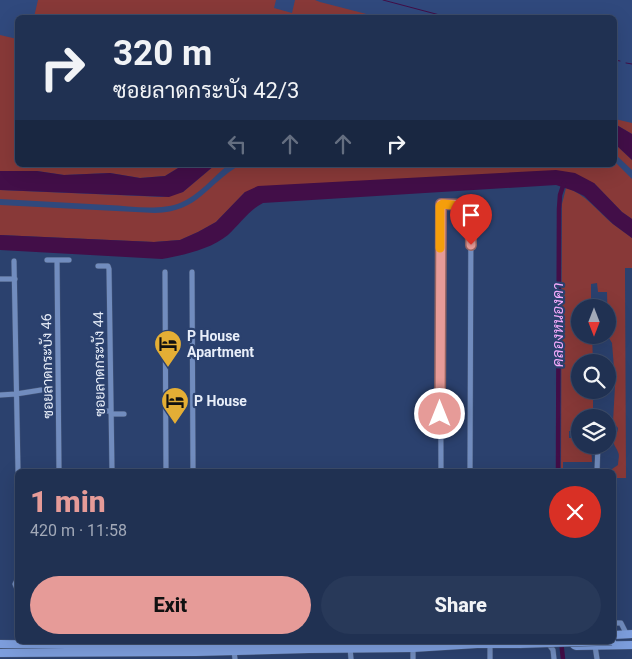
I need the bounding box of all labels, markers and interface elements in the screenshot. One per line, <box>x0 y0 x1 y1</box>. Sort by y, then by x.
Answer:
text: 320 m <box>113 33 212 74</box>
icon: right <box>30 35 95 100</box>
text: ซอยลาดกระบัง 42/3 <box>113 78 299 103</box>
icon: left <box>223 130 251 158</box>
icon: ahead <box>276 130 304 158</box>
icon: ahead <box>329 130 357 158</box>
icon: right <box>382 130 410 158</box>
pin <box>450 194 492 245</box>
icon: arrive <box>457 201 485 229</box>
water label: คลองหนองคา <box>549 283 567 367</box>
north arrow <box>571 299 616 344</box>
map controls <box>571 299 616 454</box>
street label: ซอยลาดกระบัง 44 <box>90 311 108 417</box>
street label: ซอยลาดกระบัง 46 <box>38 313 56 419</box>
place label: P House Apartment <box>187 328 254 360</box>
hotel icon: P House Apartment <box>153 329 183 368</box>
button: search <box>571 354 616 399</box>
hotel icon: P House <box>160 386 190 425</box>
position arrow <box>413 387 465 439</box>
place label: P House <box>194 393 247 409</box>
button: layers <box>571 409 616 454</box>
text: 1 min <box>30 484 106 519</box>
button: close <box>549 486 601 538</box>
text: 420 m · 11:58 <box>30 521 127 540</box>
button: Exit <box>30 576 311 634</box>
button: Share <box>321 576 601 634</box>

